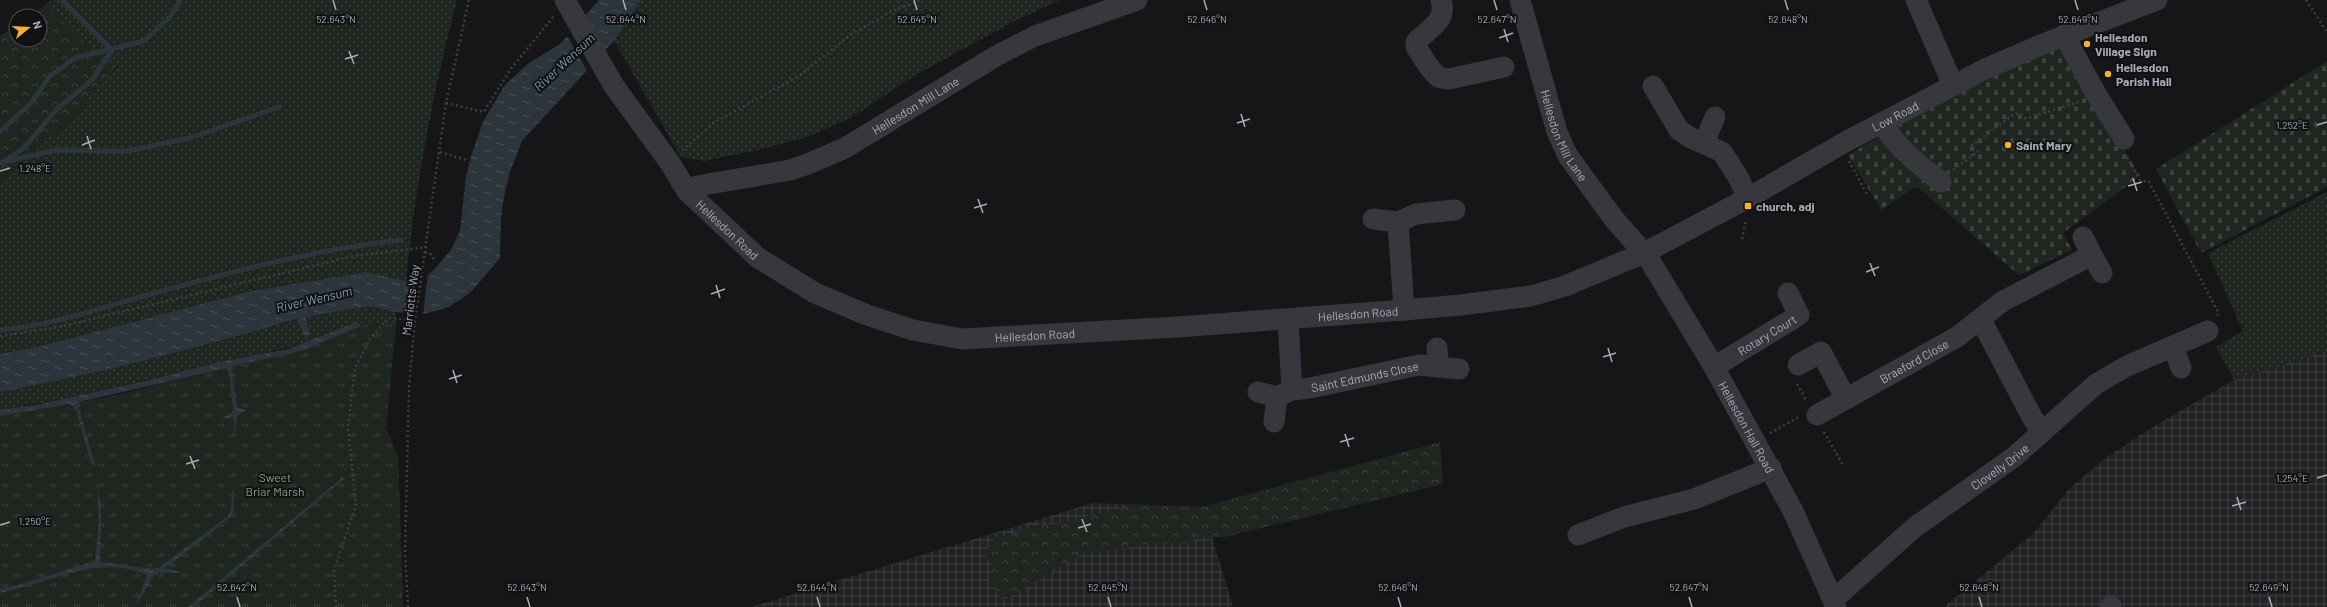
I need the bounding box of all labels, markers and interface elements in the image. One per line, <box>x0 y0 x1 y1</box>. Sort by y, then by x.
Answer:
north arrow <box>8 8 48 48</box>
text: 52.643°N <box>316 13 356 25</box>
text: 52.644°N <box>606 13 646 25</box>
text: 52.645°N <box>897 13 937 25</box>
text: 52.646°N <box>1187 13 1227 25</box>
text: 52.647°N <box>1478 13 1516 25</box>
text: 52.648°N <box>1768 13 1808 25</box>
text: 52.649°N <box>2058 13 2098 25</box>
text: N <box>31 19 45 30</box>
water label: River Wensum <box>530 30 598 94</box>
place label: Hellesdon Village Sign <box>2095 30 2157 58</box>
marker: Hellesdon Village Sign <box>2082 39 2092 49</box>
place label: Hellesdon Parish Hall <box>2116 60 2172 88</box>
marker: Hellesdon Parish Hall <box>2103 69 2113 79</box>
street label: Hellesdon Mill Lane <box>869 73 961 137</box>
street label: Hellesdon Mill Lane <box>1538 88 1591 184</box>
street label: Low Road <box>1869 98 1921 134</box>
text: 1.252°E <box>2276 119 2308 131</box>
place label: Saint Mary <box>2016 138 2072 152</box>
marker: Saint Mary <box>2003 140 2013 150</box>
text: 1.248°E <box>19 162 51 174</box>
street label: Hellesdon Road <box>694 197 762 262</box>
place label: church, adj <box>1756 199 1815 213</box>
marker: church, adj <box>1743 201 1753 211</box>
street label: Marriotts Way <box>399 263 421 336</box>
water label: River Wensum <box>274 282 354 316</box>
street label: Hellesdon Road <box>1317 303 1399 323</box>
street label: Rotary Court <box>1735 311 1799 358</box>
street label: Hellesdon Road <box>994 326 1075 344</box>
street label: Braeford Close <box>1877 336 1951 386</box>
street label: Saint Edmunds Close <box>1310 358 1420 395</box>
street label: Hellesdon Hall Road <box>1716 379 1778 475</box>
street label: Clovelly Drive <box>1968 440 2031 492</box>
park label: Sweet Briar Marsh <box>245 470 305 498</box>
text: 1.254°E <box>2276 472 2308 484</box>
text: 1.250°E <box>19 515 51 527</box>
text: 52.642°N <box>217 581 257 593</box>
text: 52.643°N <box>507 581 547 593</box>
text: 52.644°N <box>797 581 837 593</box>
text: 52.645°N <box>1088 581 1128 593</box>
text: 52.646°N <box>1378 581 1418 593</box>
text: 52.647°N <box>1670 581 1708 593</box>
text: 52.648°N <box>1959 581 1999 593</box>
text: 52.649°N <box>2249 581 2289 593</box>

